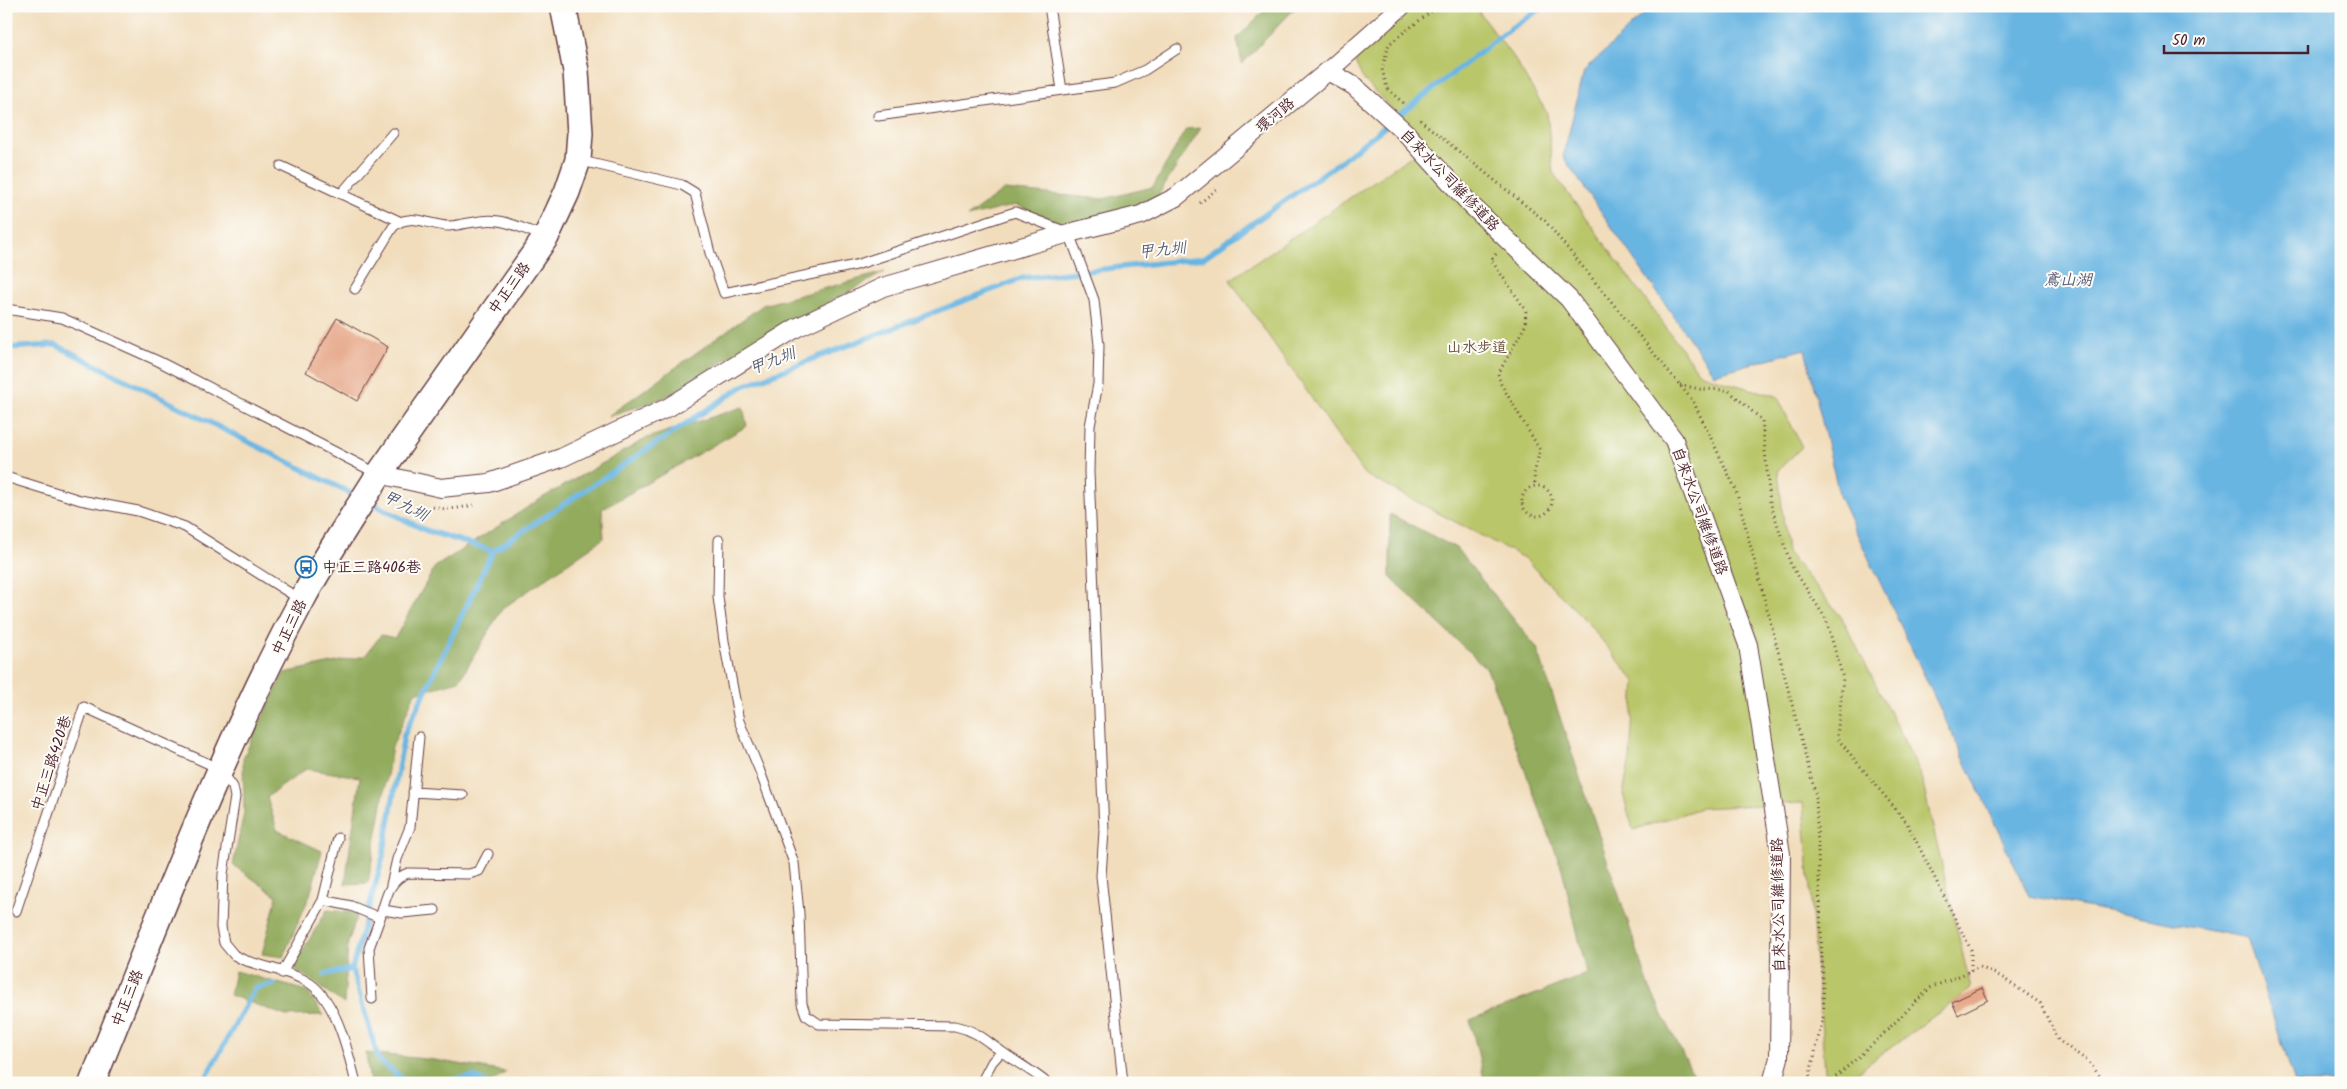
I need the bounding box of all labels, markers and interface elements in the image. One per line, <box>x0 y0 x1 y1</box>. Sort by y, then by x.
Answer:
scale bar <box>2164 22 2308 54</box>
text: 50 m <box>2172 29 2206 53</box>
street label: 環河路 <box>1251 92 1301 139</box>
street label: 自來水公司維修道路 <box>1394 124 1505 238</box>
water label: 甲九圳 <box>1137 235 1189 265</box>
street label: 中正三路 <box>482 257 537 320</box>
water label: 鳶山湖 <box>2044 268 2094 293</box>
park label: 山水步道 <box>1447 336 1507 360</box>
water label: 甲九圳 <box>746 340 801 382</box>
street label: 自來水公司維修道路 <box>1665 444 1733 579</box>
water label: 甲九圳 <box>378 485 434 529</box>
bus stop icon: 中正三路406巷 <box>294 555 318 579</box>
place label: 中正三路406巷 <box>322 556 421 580</box>
street label: 中正三路 <box>266 595 314 660</box>
street label: 中正三路420巷 <box>25 712 79 814</box>
street label: 自來水公司維修道路 <box>1766 837 1792 973</box>
street label: 中正三路 <box>106 966 150 1031</box>

